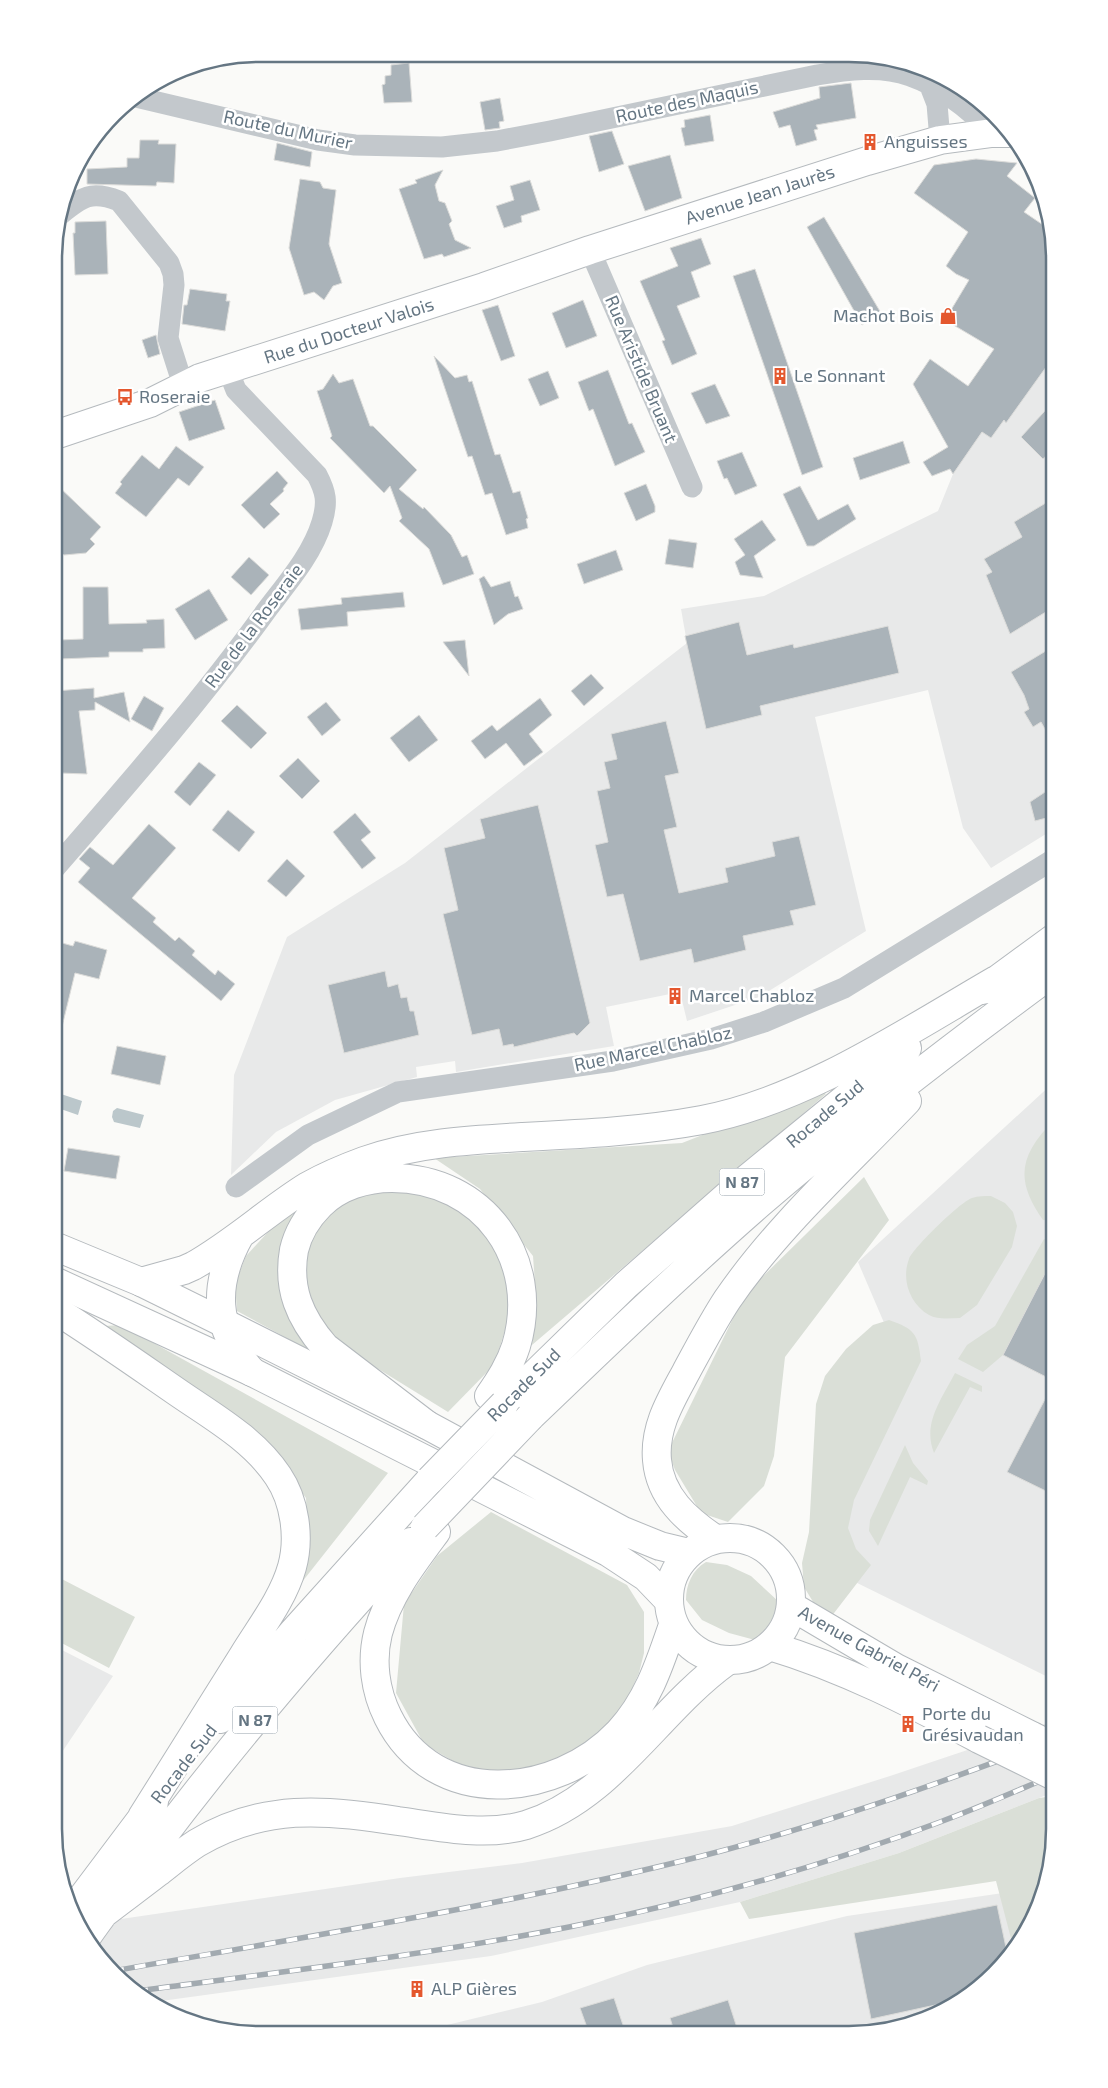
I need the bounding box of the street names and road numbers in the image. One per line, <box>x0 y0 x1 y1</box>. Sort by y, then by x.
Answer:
street label: Route des Maquis <box>614 75 760 127</box>
street label: Route du Murier <box>222 105 355 153</box>
street label: Avenue Jean Jaurès <box>682 160 837 229</box>
street label: Rue du Docteur Valois <box>261 292 436 368</box>
street label: Rue Aristide Bruant <box>601 292 683 446</box>
street label: Rue de la Roseraie <box>199 559 307 692</box>
street label: Rue Marcel Chabloz <box>572 1021 734 1075</box>
street label: Rocade Sud <box>781 1074 868 1152</box>
road number: N 87 <box>720 1168 764 1196</box>
street label: Rocade Sud <box>482 1343 565 1426</box>
street label: Avenue Gabriel Péri <box>795 1600 944 1696</box>
road number: N 87 <box>232 1706 278 1734</box>
street label: Rocade Sud <box>145 1719 221 1807</box>

